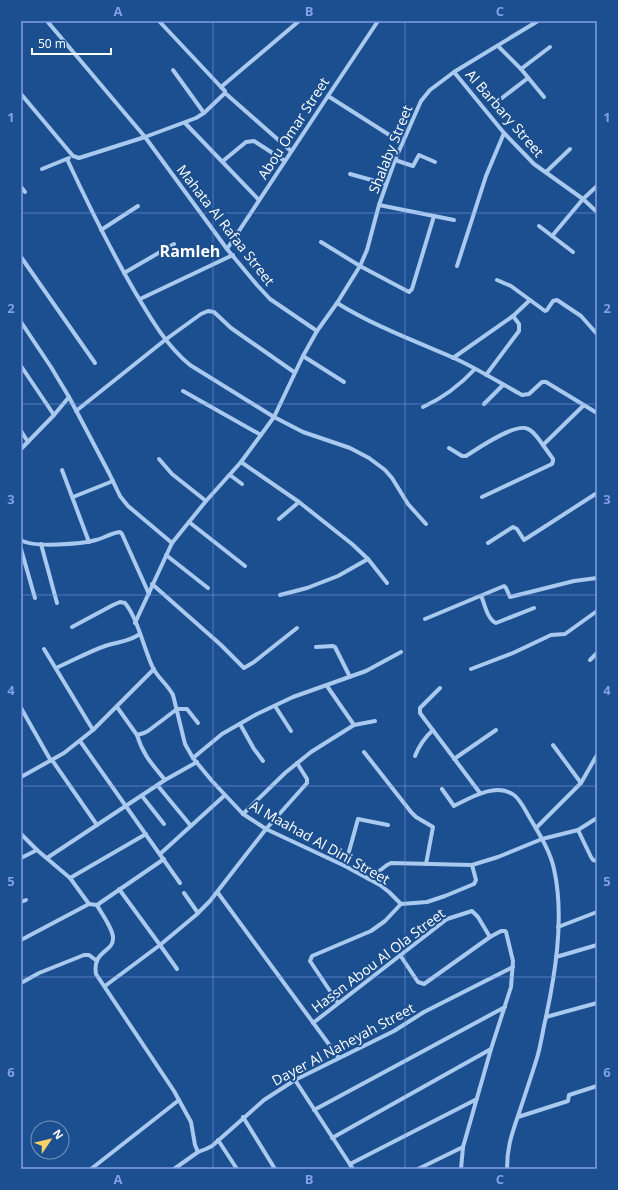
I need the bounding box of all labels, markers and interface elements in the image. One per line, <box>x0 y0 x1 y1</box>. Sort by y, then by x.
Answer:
text: A <box>114 2 123 20</box>
text: B <box>305 2 314 20</box>
text: C <box>496 2 504 20</box>
scale bar <box>32 30 111 56</box>
text: 50 m <box>38 35 66 52</box>
street label: Al Barbary Street <box>462 65 548 161</box>
street label: Abou Omar Street <box>253 73 333 183</box>
street label: Shalaby Street <box>364 102 416 196</box>
text: 1 <box>7 108 15 126</box>
text: 1 <box>603 108 611 126</box>
street label: Mahata Al Rafaa Street <box>173 161 279 289</box>
district label: Ramleh <box>160 240 220 262</box>
text: 2 <box>7 299 15 317</box>
text: 2 <box>603 299 611 317</box>
text: 3 <box>7 490 15 508</box>
text: 3 <box>603 490 611 508</box>
text: 4 <box>7 681 15 699</box>
text: 4 <box>603 681 611 699</box>
street label: Al Maahad Al Dini Street <box>247 796 393 888</box>
text: 5 <box>7 872 15 890</box>
text: 5 <box>603 872 611 890</box>
street label: Hassn Abou Al Ola Street <box>307 903 449 1017</box>
street label: Dayer Al Naheyah Street <box>268 998 418 1090</box>
text: 6 <box>7 1063 15 1081</box>
text: 6 <box>603 1063 611 1081</box>
north arrow <box>30 1120 70 1160</box>
text: N <box>50 1126 67 1142</box>
text: A <box>114 1170 123 1188</box>
text: B <box>305 1170 314 1188</box>
text: C <box>496 1170 504 1188</box>

